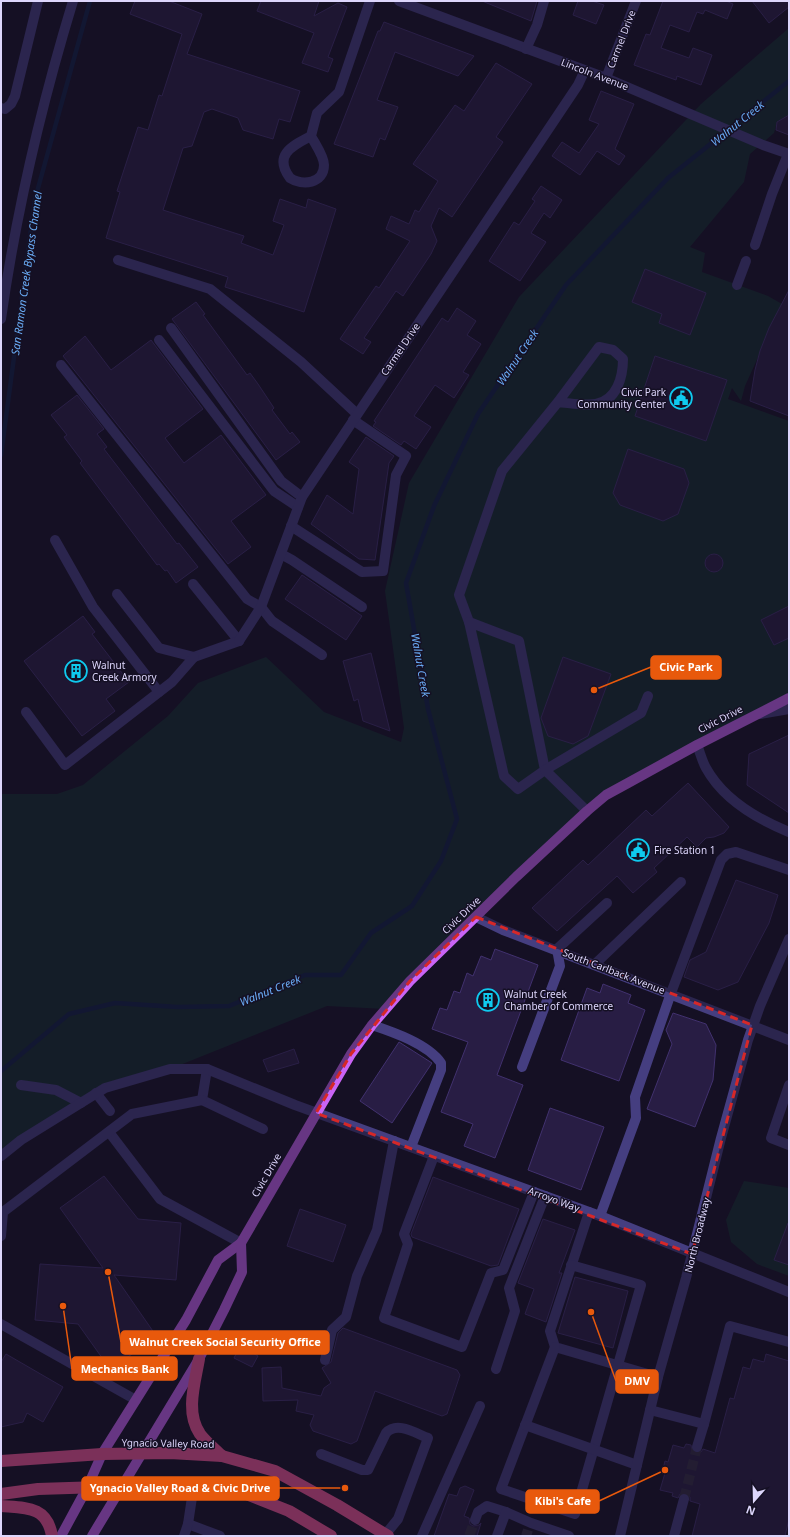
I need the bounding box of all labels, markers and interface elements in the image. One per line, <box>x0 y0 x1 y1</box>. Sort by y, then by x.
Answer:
street label: Carmel Drive <box>604 8 639 70</box>
street label: Lincoln Avenue <box>559 55 631 93</box>
water label: Walnut Creek <box>707 97 767 149</box>
water label: San Ramon Creek Bypass Channel <box>7 189 45 356</box>
street label: Carmel Drive <box>377 320 423 378</box>
water label: Walnut Creek <box>493 326 542 388</box>
place label: Civic Park Community Center <box>577 385 667 411</box>
public building icon: Civic Park Community Center <box>668 385 694 411</box>
water label: Walnut Creek <box>408 632 434 699</box>
callout: Civic Park <box>651 656 721 679</box>
building icon: Walnut Creek Armory <box>63 658 89 684</box>
place label: Walnut Creek Armory <box>92 658 158 684</box>
text: Civic Park <box>659 659 713 674</box>
street label: Civic Drive <box>695 702 745 736</box>
public building icon: Fire Station 1 <box>625 837 651 863</box>
place label: Fire Station 1 <box>654 843 715 857</box>
street label: Civic Drive <box>439 893 484 937</box>
street label: South Carlback Avenue <box>561 945 667 997</box>
water label: Walnut Creek <box>237 971 303 1009</box>
building icon: Walnut Creek Chamber of Commerce <box>475 987 501 1013</box>
place label: Walnut Creek Chamber of Commerce <box>504 987 614 1013</box>
street label: Civic Drive <box>248 1150 284 1200</box>
street label: Arroyo Way <box>526 1183 583 1215</box>
street label: North Broadway <box>681 1195 713 1274</box>
callout: Walnut Creek Social Security Office <box>121 1331 329 1354</box>
text: Walnut Creek Social Security Office <box>129 1334 321 1349</box>
callout: Mechanics Bank <box>72 1357 177 1380</box>
text: Mechanics Bank <box>81 1361 170 1376</box>
callout: DMV <box>616 1370 658 1393</box>
text: DMV <box>624 1373 651 1388</box>
street label: Ygnacio Valley Road <box>121 1435 215 1451</box>
callout: Ygnacio Valley Road & Civic Drive <box>82 1477 279 1500</box>
text: Ygnacio Valley Road & Civic Drive <box>90 1480 271 1495</box>
north arrow <box>734 1481 774 1521</box>
callout: Kibi's Cafe <box>526 1490 599 1513</box>
text: Kibi's Cafe <box>535 1493 592 1508</box>
text: N <box>744 1502 757 1519</box>

